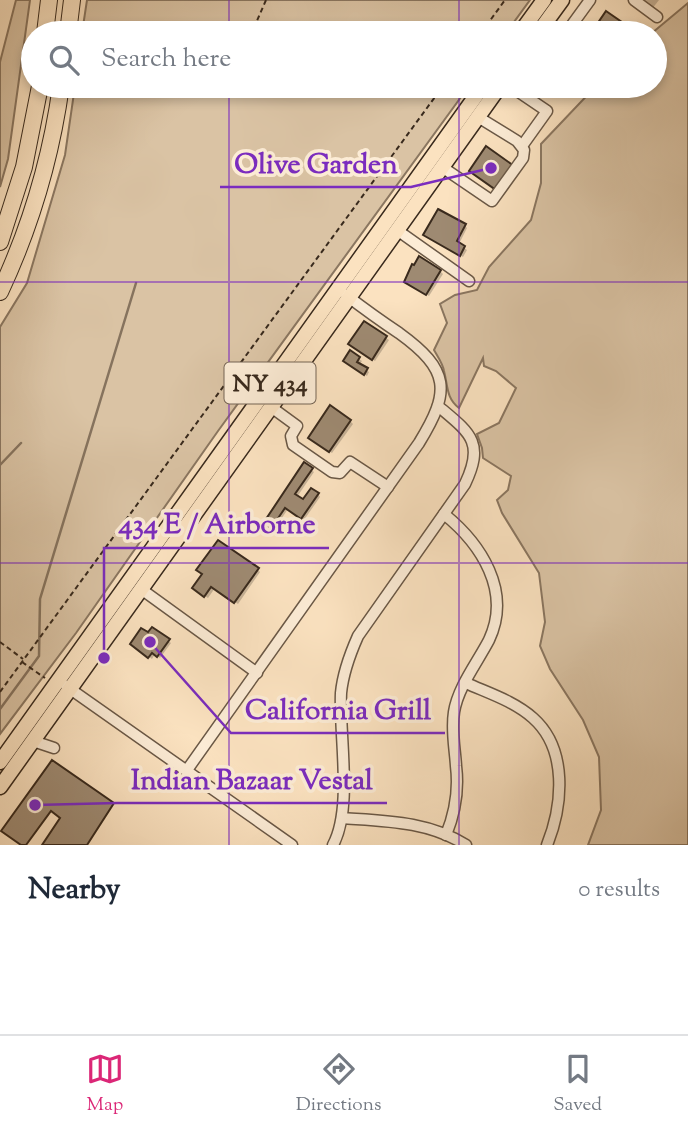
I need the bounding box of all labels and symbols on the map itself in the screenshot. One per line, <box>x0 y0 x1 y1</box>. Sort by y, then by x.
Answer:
callout: Olive Garden <box>220 138 411 187</box>
text: Olive Garden <box>234 146 398 186</box>
road number: NY 434 <box>224 362 316 404</box>
callout: 434 E / Airborne <box>104 499 329 548</box>
text: 434 E / Airborne <box>117 506 316 546</box>
callout: California Grill <box>231 684 445 733</box>
text: California Grill <box>245 692 431 732</box>
callout: Indian Bazaar Vestal <box>117 754 387 803</box>
text: Indian Bazaar Vestal <box>131 762 373 802</box>

